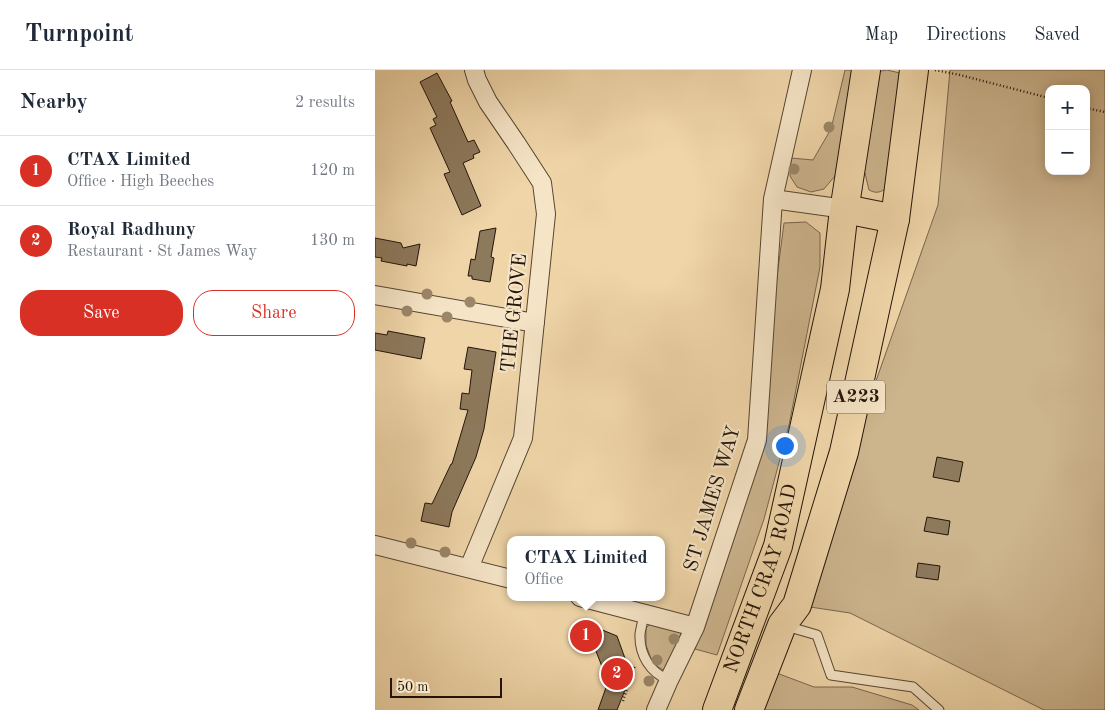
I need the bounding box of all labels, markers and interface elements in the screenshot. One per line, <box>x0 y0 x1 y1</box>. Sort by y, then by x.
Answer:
text: Turnpoint <box>25 23 133 47</box>
text: Map <box>865 26 898 44</box>
text: Directions <box>926 26 1006 44</box>
text: Saved <box>1034 26 1080 44</box>
map controls <box>1045 85 1090 175</box>
button: + <box>1045 85 1090 130</box>
text: Nearby <box>20 92 88 113</box>
text: 2 results <box>295 95 355 111</box>
button: − <box>1045 130 1090 175</box>
text: CTAX Limited <box>67 151 191 170</box>
text: 1 <box>31 163 41 179</box>
text: 120 m <box>310 163 355 179</box>
text: Office · High Beeches <box>67 174 214 190</box>
text: Royal Radhuny <box>67 221 196 240</box>
text: 2 <box>31 233 41 249</box>
text: 130 m <box>310 233 355 249</box>
text: Restaurant · St James Way <box>67 244 257 260</box>
street label: THE GROVE <box>499 252 531 374</box>
button: Save <box>20 290 183 336</box>
button: Share <box>193 290 355 336</box>
road number: A223 <box>827 381 885 414</box>
street label: ST JAMES WAY <box>681 423 745 574</box>
your location <box>772 433 798 459</box>
street label: NORTH CRAY ROAD <box>722 482 801 676</box>
popup <box>507 536 665 601</box>
text: CTAX Limited <box>524 549 648 568</box>
text: Office <box>524 572 563 588</box>
pin: 1 <box>570 617 602 655</box>
pin: 2 <box>601 655 633 693</box>
scale bar <box>390 675 503 698</box>
text: 50 m <box>397 680 428 694</box>

